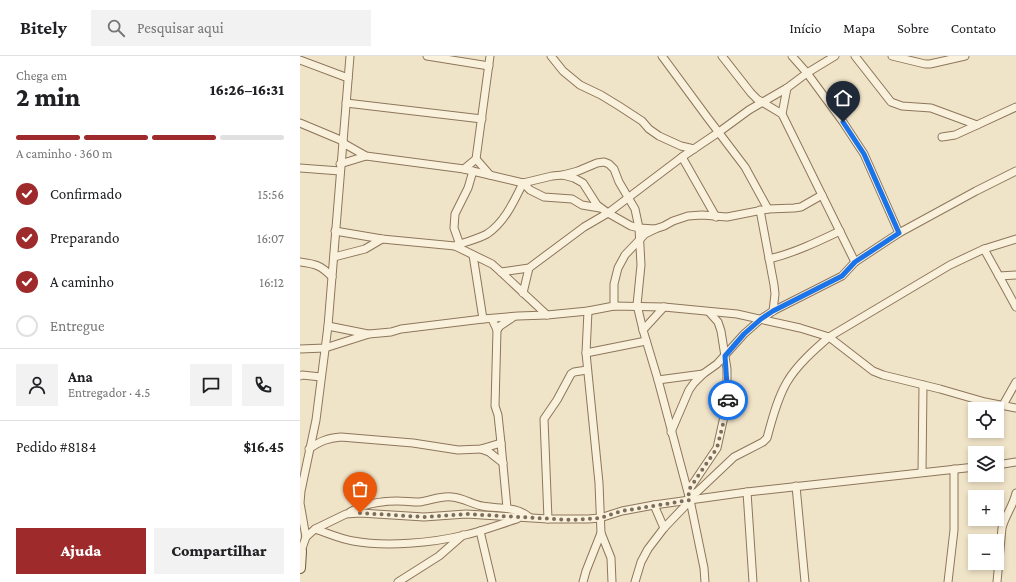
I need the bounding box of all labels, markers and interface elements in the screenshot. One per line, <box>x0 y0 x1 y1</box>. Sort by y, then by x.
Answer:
search box <box>91 10 371 46</box>
text: Bitely <box>20 17 67 38</box>
icon: search <box>105 17 127 39</box>
text: Pesquisar aqui <box>137 20 224 36</box>
text: Início <box>790 20 821 36</box>
text: Mapa <box>843 20 875 36</box>
text: Sobre <box>897 20 929 36</box>
text: Contato <box>951 20 996 36</box>
text: Chega em <box>16 68 67 83</box>
pin <box>826 81 860 122</box>
text: 16:26–16:31 <box>210 82 284 98</box>
text: 2 min <box>16 83 80 112</box>
icon: home <box>832 87 854 109</box>
text: A caminho · 360 m <box>16 146 113 161</box>
icon: check <box>16 183 38 205</box>
text: Confirmado <box>50 186 122 202</box>
text: 15:56 <box>258 187 284 202</box>
icon: check <box>16 227 38 249</box>
text: Preparando <box>50 230 119 246</box>
text: 16:07 <box>257 231 284 246</box>
icon: check <box>16 271 38 293</box>
text: A caminho <box>50 274 114 290</box>
text: 16:12 <box>260 275 284 290</box>
text: Entregue <box>50 318 105 334</box>
button: person <box>16 364 58 406</box>
button: chat <box>190 364 232 406</box>
button: phone <box>242 364 284 406</box>
text: Ana <box>68 369 93 385</box>
courier <box>708 380 748 420</box>
text: Entregador · 4.5 <box>68 385 150 400</box>
icon: car <box>717 389 739 411</box>
map controls <box>968 402 1004 570</box>
button: locate <box>968 402 1004 438</box>
text: Pedido #8184 <box>16 439 96 455</box>
text: $16.45 <box>244 439 284 455</box>
button: layers <box>968 446 1004 482</box>
pin <box>343 472 377 513</box>
icon: bag <box>349 478 371 500</box>
button: + <box>968 490 1004 526</box>
button: Ajuda <box>16 528 146 574</box>
button: Compartilhar <box>154 528 284 574</box>
button: − <box>968 534 1004 570</box>

